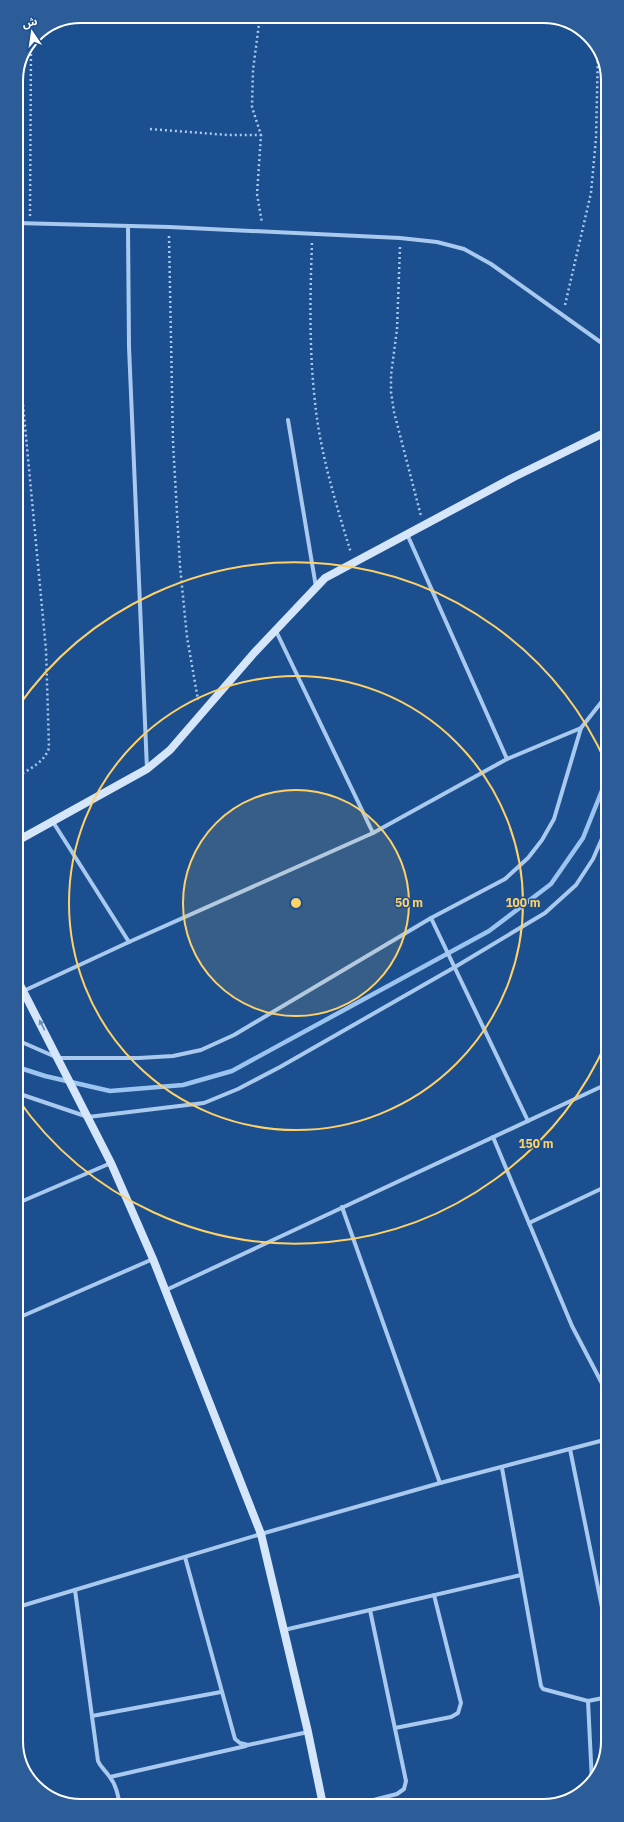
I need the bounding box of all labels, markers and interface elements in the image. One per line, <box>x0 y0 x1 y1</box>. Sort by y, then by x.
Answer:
north arrow <box>12 12 52 52</box>
text: ش <box>21 14 39 31</box>
text: 50 m <box>395 895 423 910</box>
text: 100 m <box>505 895 541 910</box>
centre of rings <box>289 896 303 910</box>
one-way arrow <box>38 1019 45 1030</box>
text: 150 m <box>518 1136 554 1151</box>

